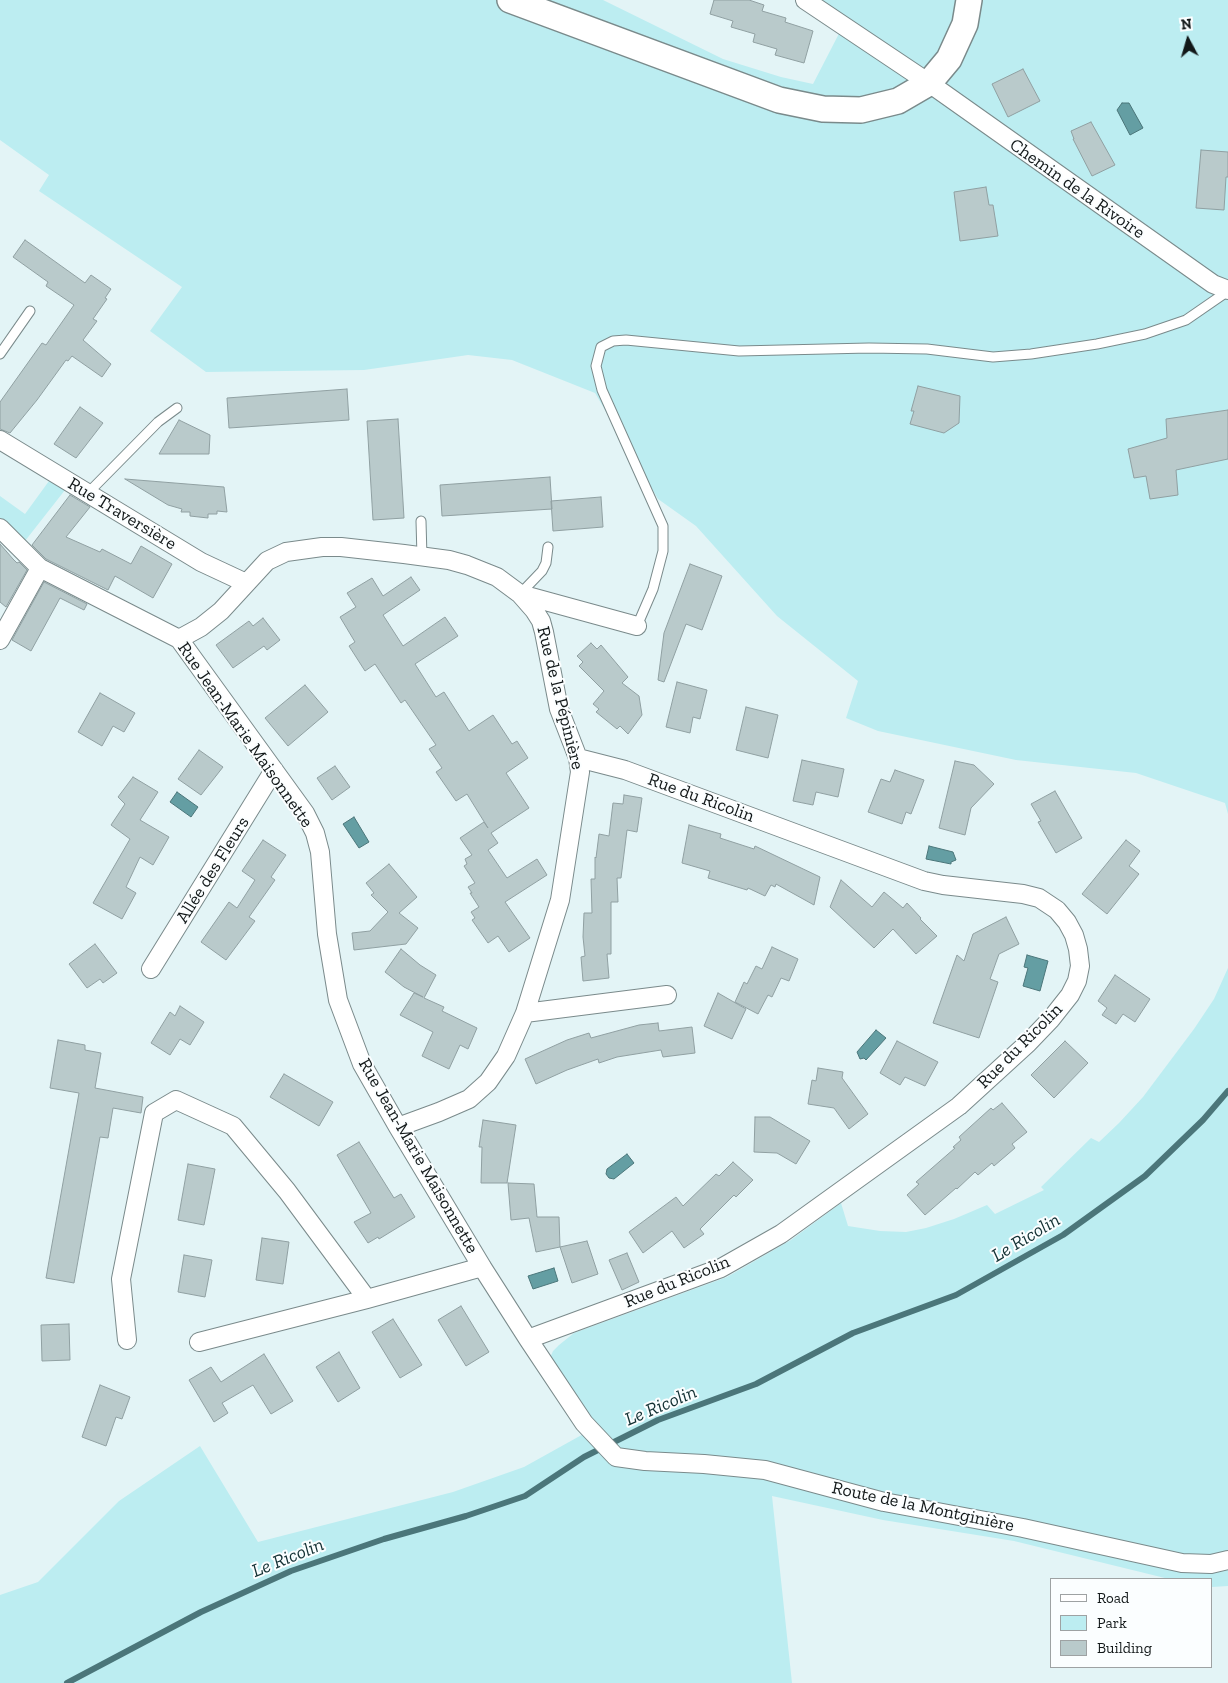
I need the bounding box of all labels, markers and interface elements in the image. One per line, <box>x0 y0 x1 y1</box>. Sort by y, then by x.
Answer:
north arrow <box>1163 15 1213 65</box>
text: N <box>1180 16 1193 34</box>
street label: Chemin de la Rivoire <box>1005 134 1149 244</box>
street label: Rue Traversière <box>64 473 180 555</box>
street label: Rue de la Pépinière <box>532 624 588 772</box>
street label: Rue Jean-Marie Maisonnette <box>173 638 317 832</box>
street label: Rue du Ricolin <box>645 769 757 827</box>
street label: Allée des Fleurs <box>172 813 254 927</box>
street label: Rue du Ricolin <box>973 999 1067 1093</box>
street label: Rue Jean-Marie Maisonnette <box>353 1055 483 1257</box>
water label: Le Ricolin <box>988 1209 1064 1267</box>
street label: Rue du Ricolin <box>621 1251 733 1313</box>
water label: Le Ricolin <box>622 1381 700 1431</box>
street label: Route de la Montginière <box>830 1477 1016 1537</box>
water label: Le Ricolin <box>249 1533 327 1583</box>
legend <box>1050 1578 1213 1668</box>
text: Road <box>1097 1589 1129 1607</box>
text: Park <box>1097 1614 1127 1632</box>
text: Building <box>1097 1639 1152 1657</box>

